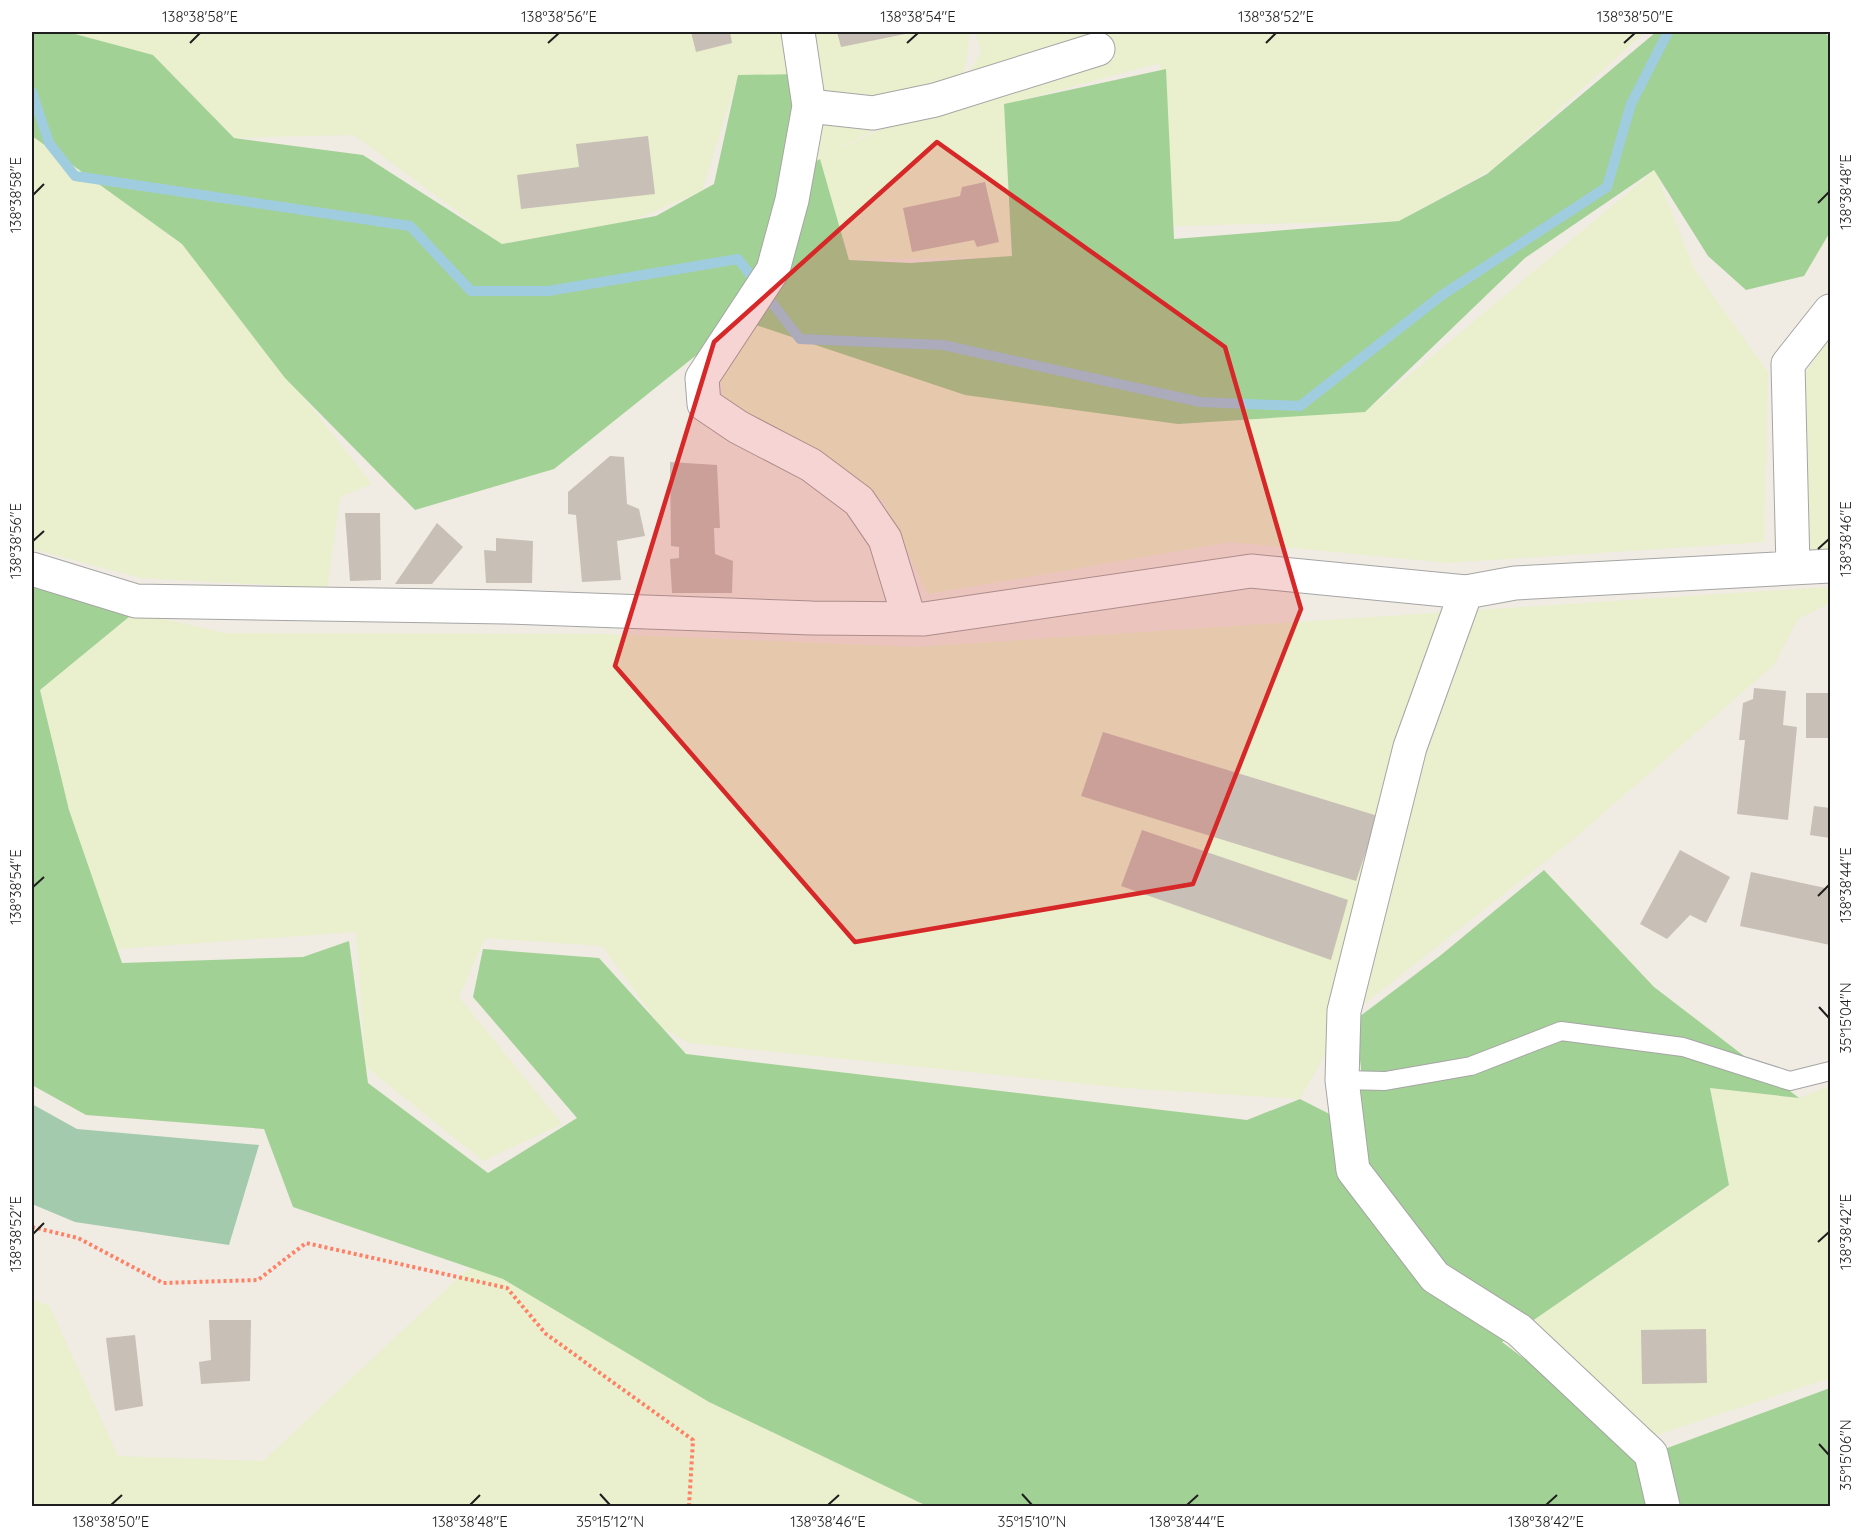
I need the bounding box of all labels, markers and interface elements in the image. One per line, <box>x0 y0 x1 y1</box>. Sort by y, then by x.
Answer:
text: 138°38'58"E <box>162 7 238 26</box>
text: 138°38'56"E <box>521 7 597 26</box>
text: 138°38'54"E <box>880 7 956 26</box>
text: 138°38'52"E <box>1238 7 1314 26</box>
text: 138°38'50"E <box>1597 7 1673 26</box>
text: 138°38'48"E <box>1836 154 1855 230</box>
text: 138°38'58"E <box>6 157 25 233</box>
text: 138°38'46"E <box>1836 501 1855 577</box>
text: 138°38'56"E <box>6 503 25 579</box>
text: 138°38'44"E <box>1836 847 1855 923</box>
text: 138°38'54"E <box>6 849 25 925</box>
text: 35°15'04"N <box>1836 982 1855 1054</box>
text: 138°38'42"E <box>1836 1194 1855 1270</box>
text: 138°38'52"E <box>6 1196 25 1272</box>
text: 35°15'06"N <box>1836 1419 1855 1491</box>
text: 138°38'50"E <box>73 1512 149 1531</box>
text: 138°38'48"E <box>432 1512 508 1531</box>
text: 35°15'12"N <box>576 1512 644 1531</box>
text: 138°38'46"E <box>790 1512 866 1531</box>
text: 35°15'10"N <box>998 1512 1066 1531</box>
text: 138°38'44"E <box>1149 1512 1225 1531</box>
text: 138°38'42"E <box>1508 1512 1584 1531</box>

